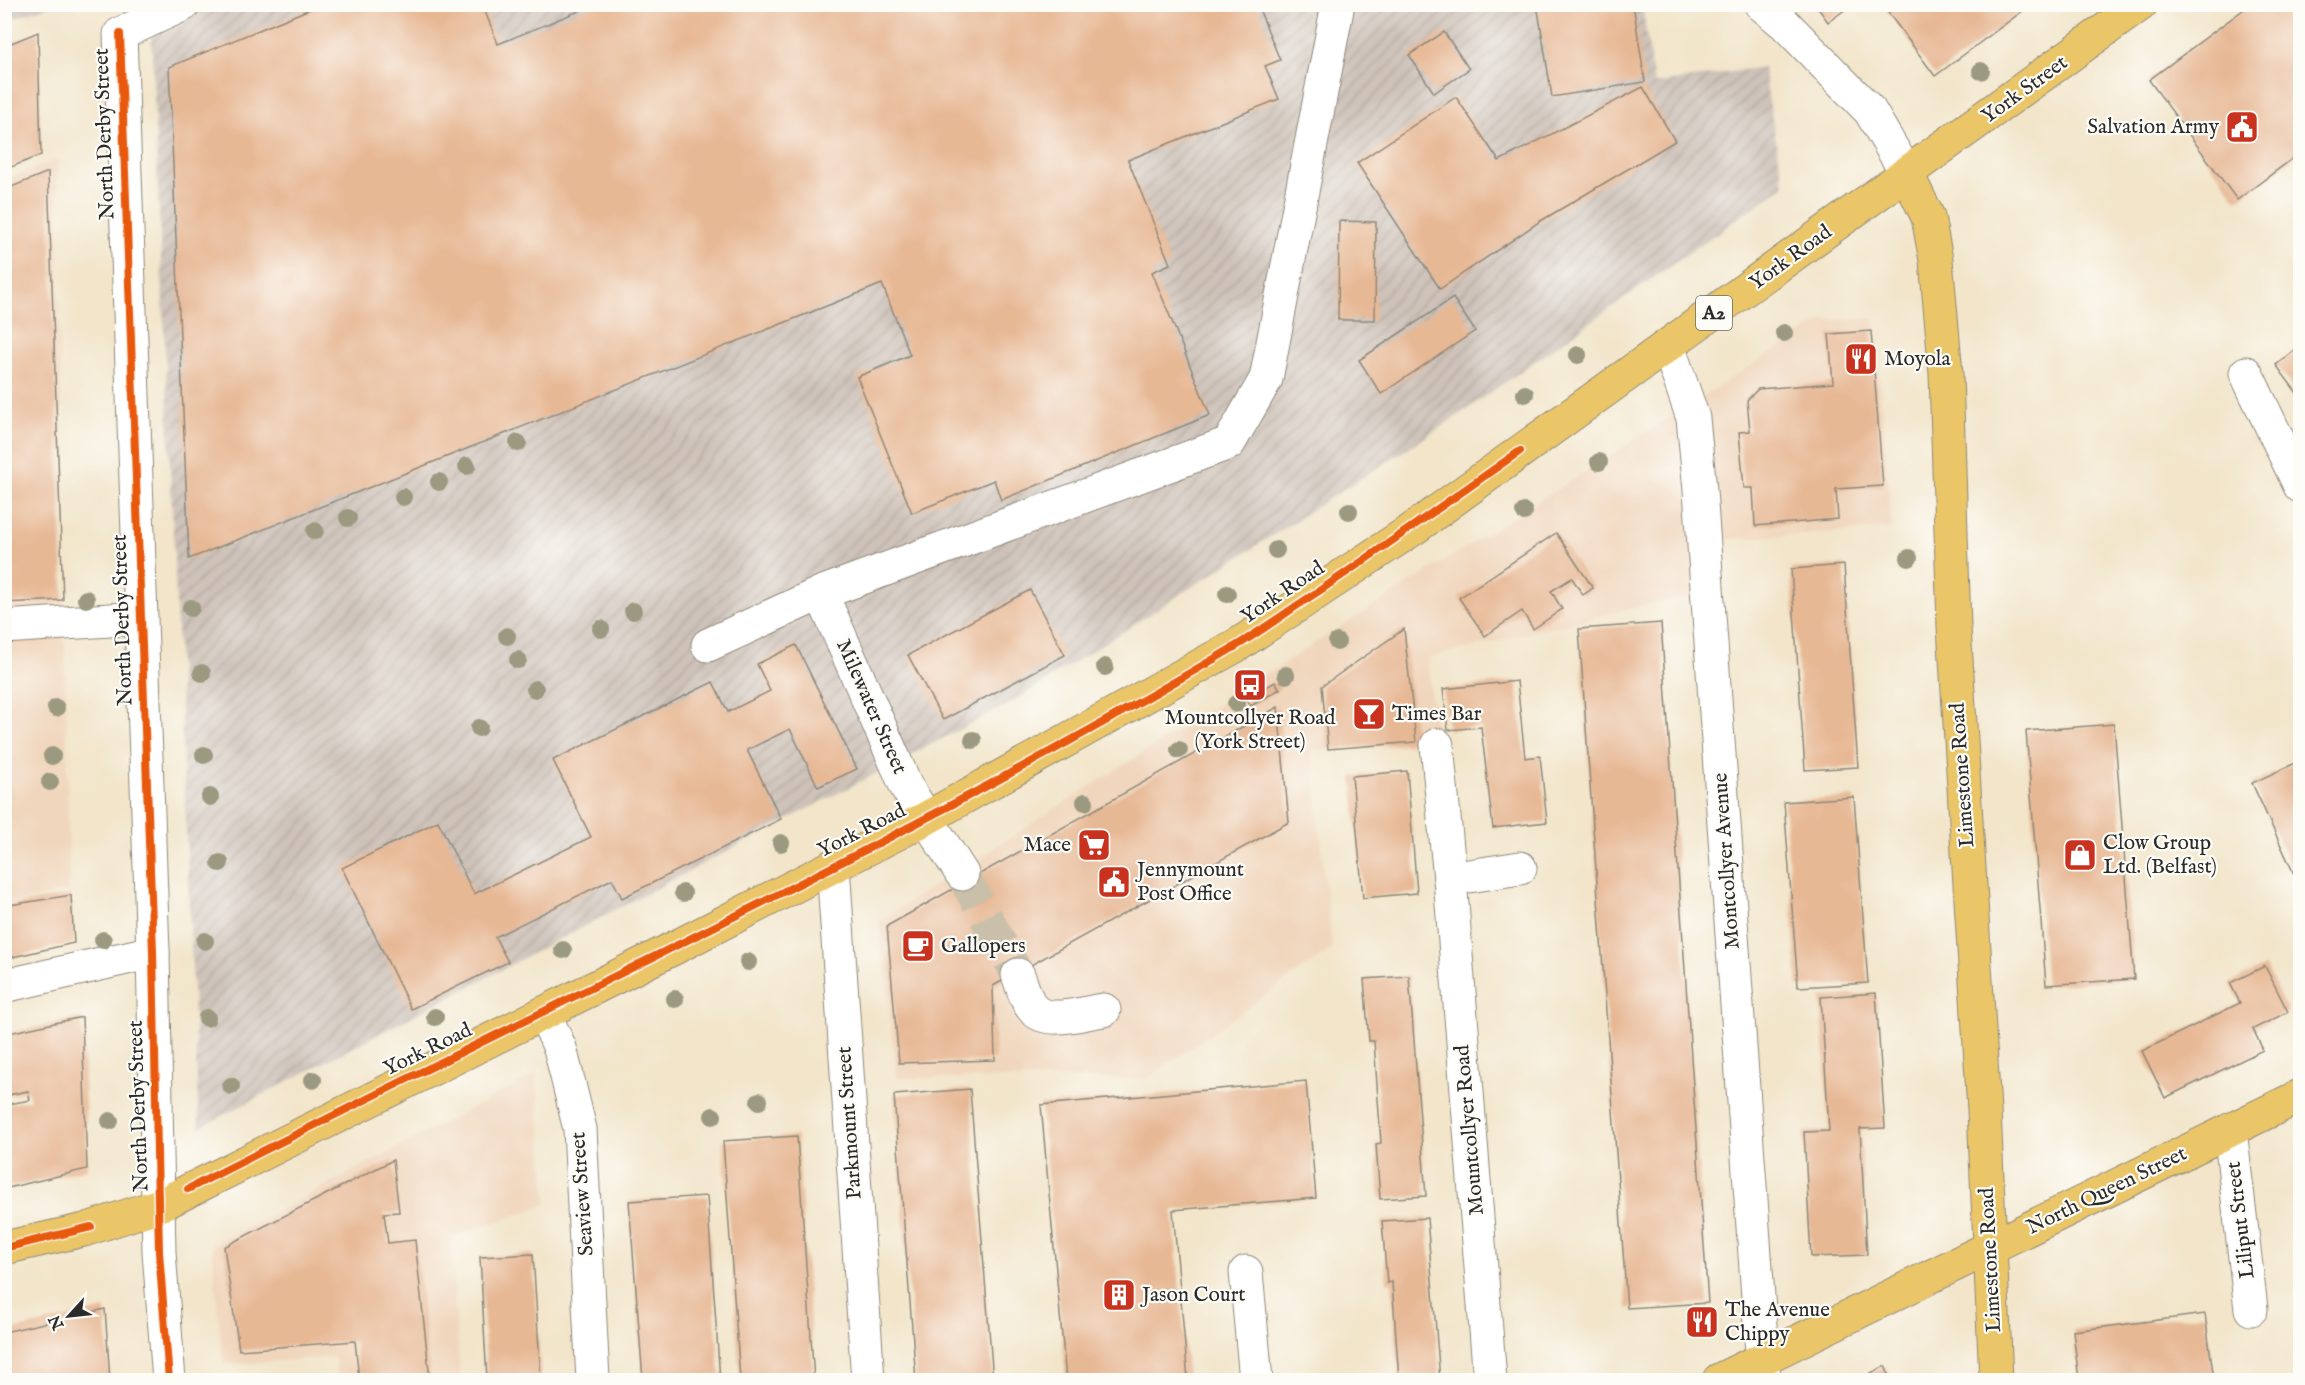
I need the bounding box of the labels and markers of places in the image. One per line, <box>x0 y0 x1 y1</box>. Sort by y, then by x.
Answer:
public building icon: Salvation Army <box>2224 109 2260 145</box>
place label: Salvation Army <box>2087 114 2220 141</box>
restaurant icon: Moyola <box>1843 341 1879 377</box>
place label: Moyola <box>1884 346 1952 373</box>
bus stop icon: Mountcollyer Road (York Street) <box>1232 667 1268 703</box>
bar icon: Times Bar <box>1351 696 1387 732</box>
place label: Times Bar <box>1392 701 1482 728</box>
place label: Mountcollyer Road (York Street) <box>1165 705 1336 756</box>
supermarket icon: Mace <box>1076 827 1112 863</box>
place label: Clow Group Ltd. (Belfast) <box>2103 830 2217 881</box>
place label: Mace <box>1024 832 1071 859</box>
shop icon: Clow Group Ltd. (Belfast) <box>2062 837 2098 873</box>
place label: Jennymount Post Office <box>1135 857 1244 908</box>
public building icon: Jennymount Post Office <box>1096 864 1132 900</box>
cafe icon: Gallopers <box>900 928 936 964</box>
place label: Gallopers <box>941 933 1026 960</box>
building icon: Jason Court <box>1101 1277 1137 1313</box>
place label: Jason Court <box>1140 1282 1246 1309</box>
place label: The Avenue Chippy <box>1725 1297 1830 1348</box>
restaurant icon: The Avenue Chippy <box>1684 1304 1720 1340</box>

